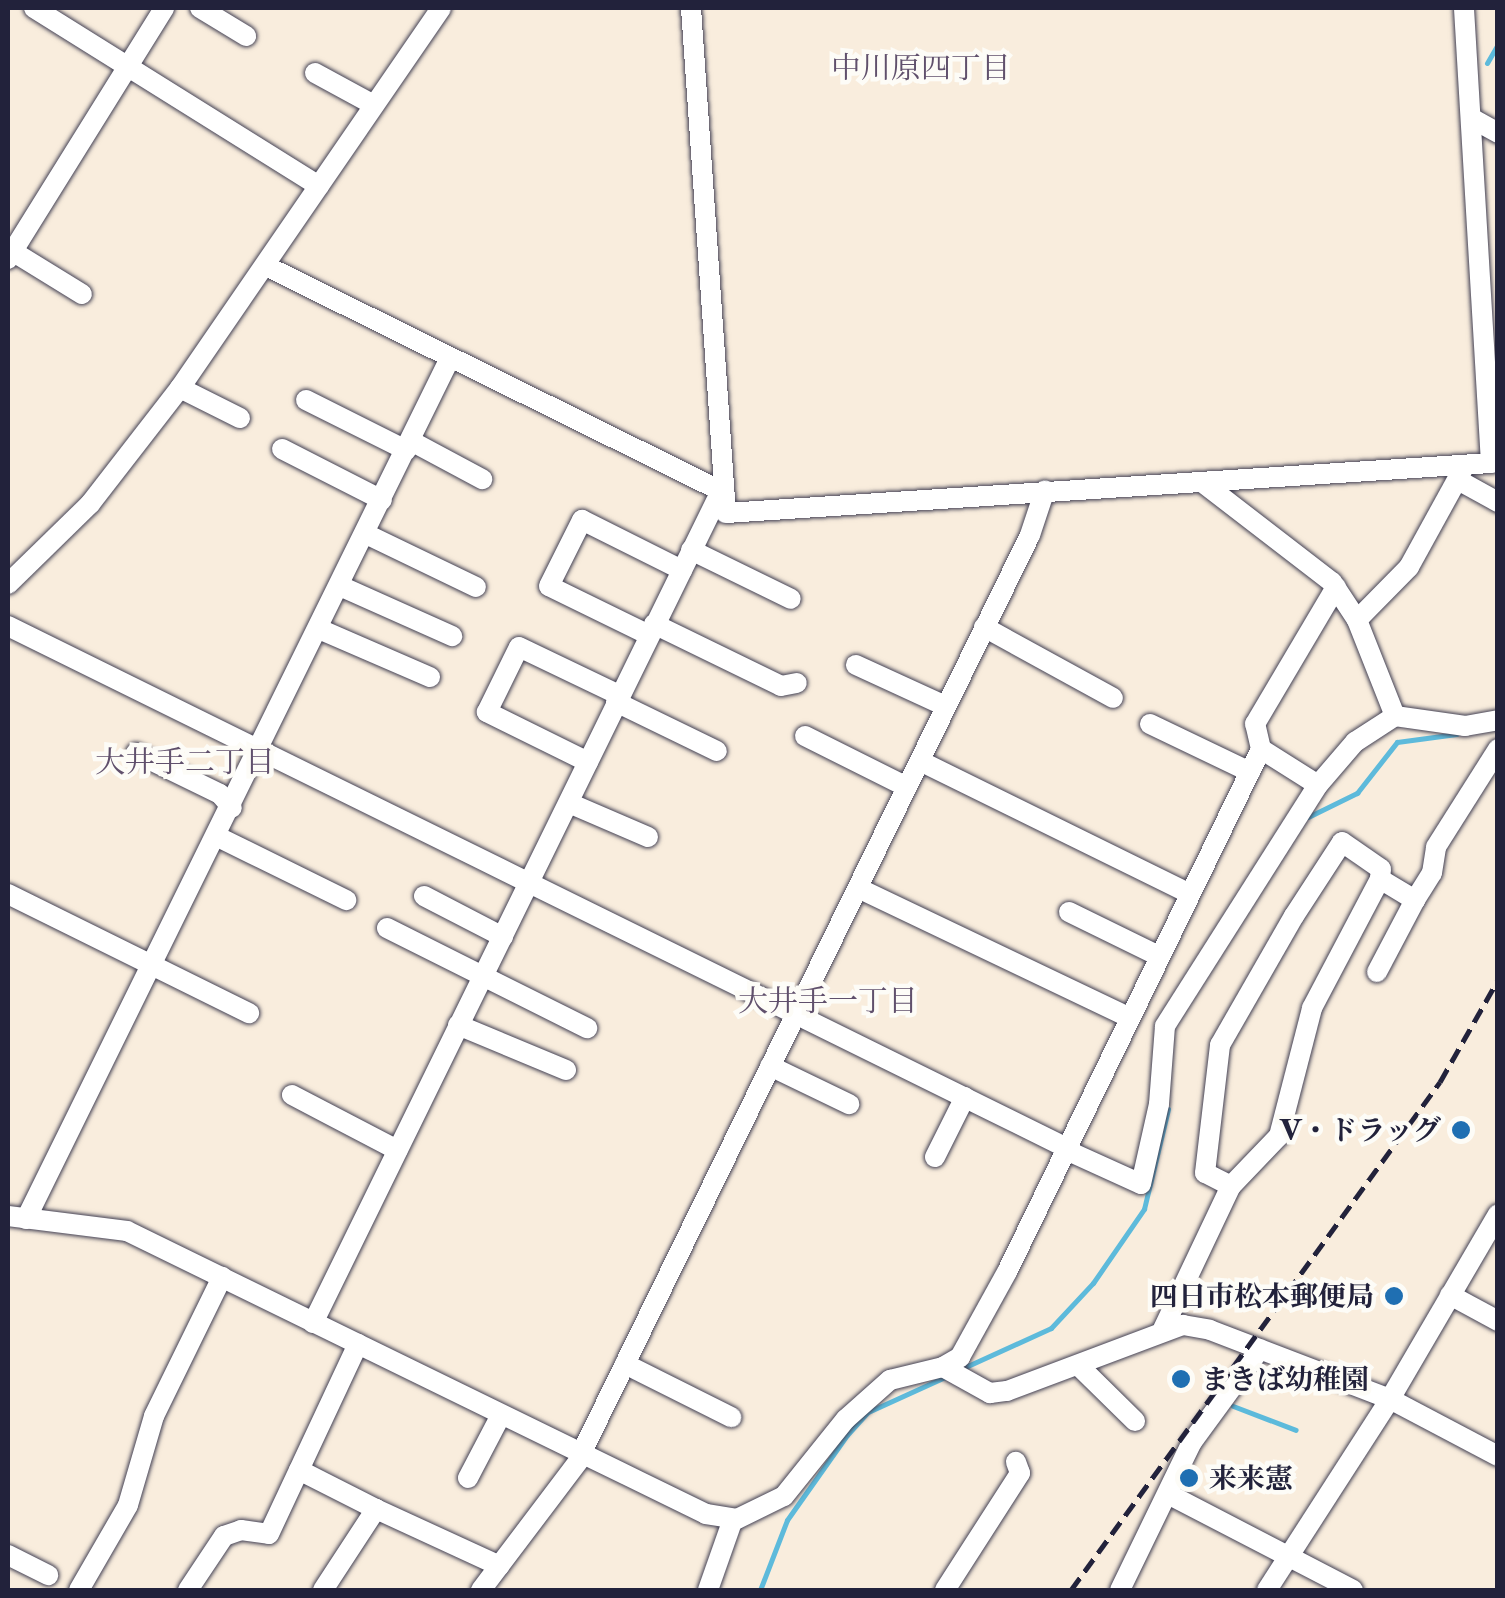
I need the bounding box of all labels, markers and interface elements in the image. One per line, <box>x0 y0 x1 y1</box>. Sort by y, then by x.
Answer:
district label: 中川原四丁目 <box>831 50 1011 86</box>
district label: 大井手二丁目 <box>95 744 275 780</box>
district label: 大井手一丁目 <box>738 983 918 1019</box>
place label: V・ドラッグ <box>1279 1113 1441 1147</box>
marker: V・ドラッグ <box>1450 1119 1472 1141</box>
place label: 四日市松本郵便局 <box>1150 1279 1374 1313</box>
marker: 四日市松本郵便局 <box>1383 1285 1405 1307</box>
place label: まきば幼稚園 <box>1201 1362 1369 1396</box>
marker: まきば幼稚園 <box>1170 1368 1192 1390</box>
place label: 来来憲 <box>1209 1461 1293 1495</box>
marker: 来来憲 <box>1178 1467 1200 1489</box>

